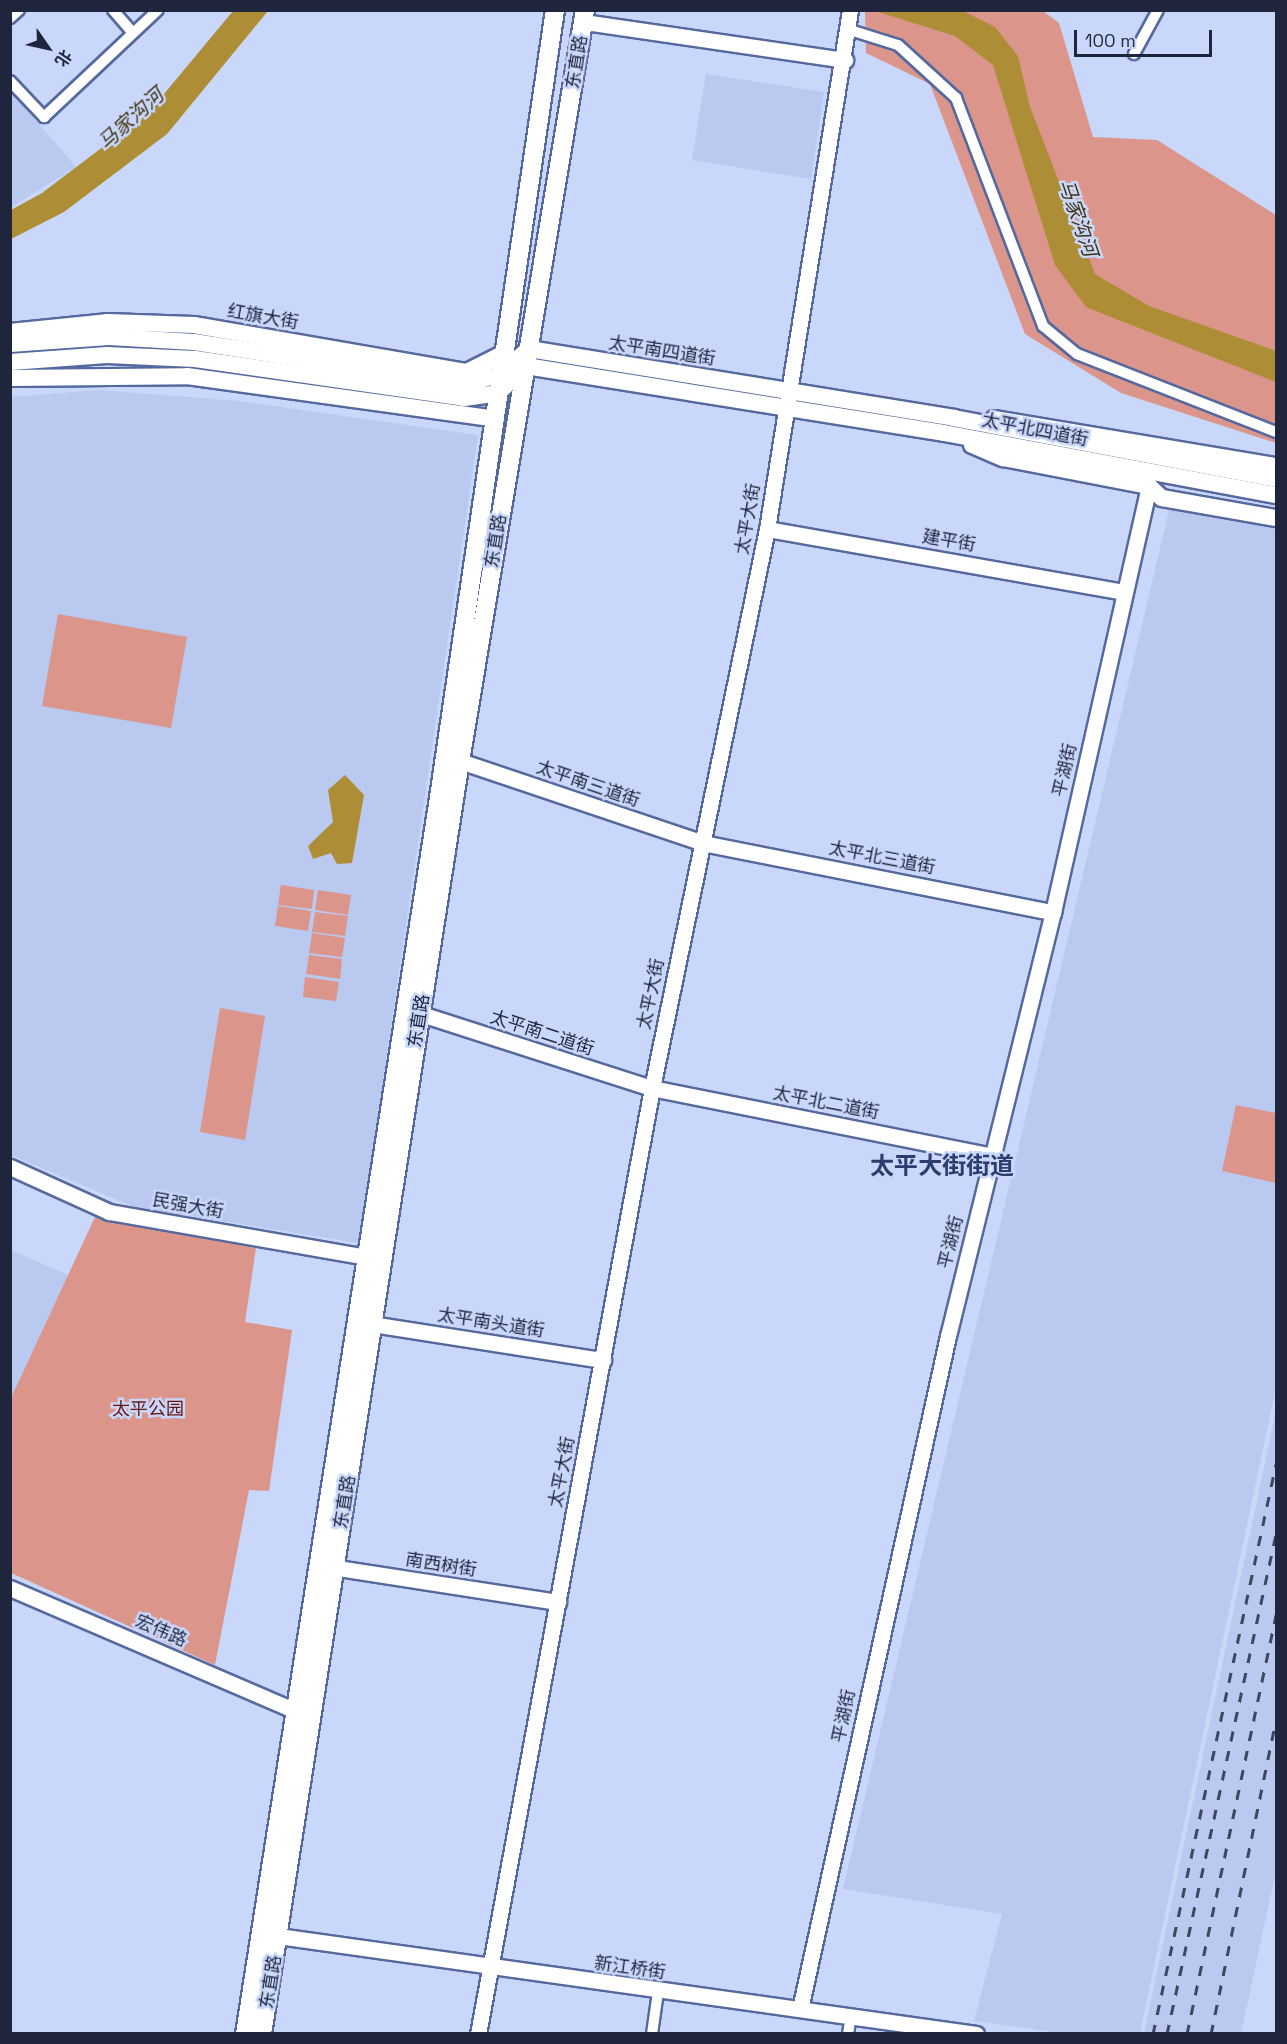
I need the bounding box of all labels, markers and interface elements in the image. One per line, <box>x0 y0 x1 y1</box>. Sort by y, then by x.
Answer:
north arrow <box>18 18 78 78</box>
scale bar <box>1077 18 1215 56</box>
text: 100 m <box>1085 29 1136 52</box>
street label: 东直路 <box>562 34 592 90</box>
text: 北 <box>50 46 77 71</box>
water label: 马家沟河 <box>93 83 169 155</box>
water label: 马家沟河 <box>1054 176 1102 260</box>
street label: 红旗大街 <box>226 300 300 334</box>
street label: 太平南四道街 <box>607 332 717 370</box>
street label: 太平北四道街 <box>980 409 1090 451</box>
street label: 太平大街 <box>731 482 765 556</box>
street label: 东直路 <box>481 513 511 569</box>
street label: 建平街 <box>921 526 977 556</box>
street label: 平湖街 <box>1048 741 1082 799</box>
street label: 太平南三道街 <box>533 756 643 812</box>
street label: 太平北三道街 <box>827 837 937 879</box>
street label: 太平大街 <box>633 957 669 1031</box>
street label: 东直路 <box>404 993 434 1049</box>
street label: 太平南二道街 <box>487 1006 597 1060</box>
street label: 太平北二道街 <box>771 1082 881 1124</box>
district label: 太平大街街道 <box>870 1152 1014 1180</box>
street label: 民强大街 <box>151 1189 225 1223</box>
street label: 平湖街 <box>934 1213 968 1271</box>
street label: 太平南头道街 <box>436 1304 546 1342</box>
park label: 太平公园 <box>112 1398 184 1420</box>
street label: 太平大街 <box>545 1435 579 1509</box>
street label: 东直路 <box>330 1474 360 1530</box>
street label: 南西树街 <box>404 1549 478 1581</box>
street label: 宏伟路 <box>132 1611 190 1651</box>
street label: 平湖街 <box>828 1687 860 1745</box>
street label: 新江桥街 <box>593 1952 667 1984</box>
street label: 东直路 <box>256 1954 286 2010</box>

